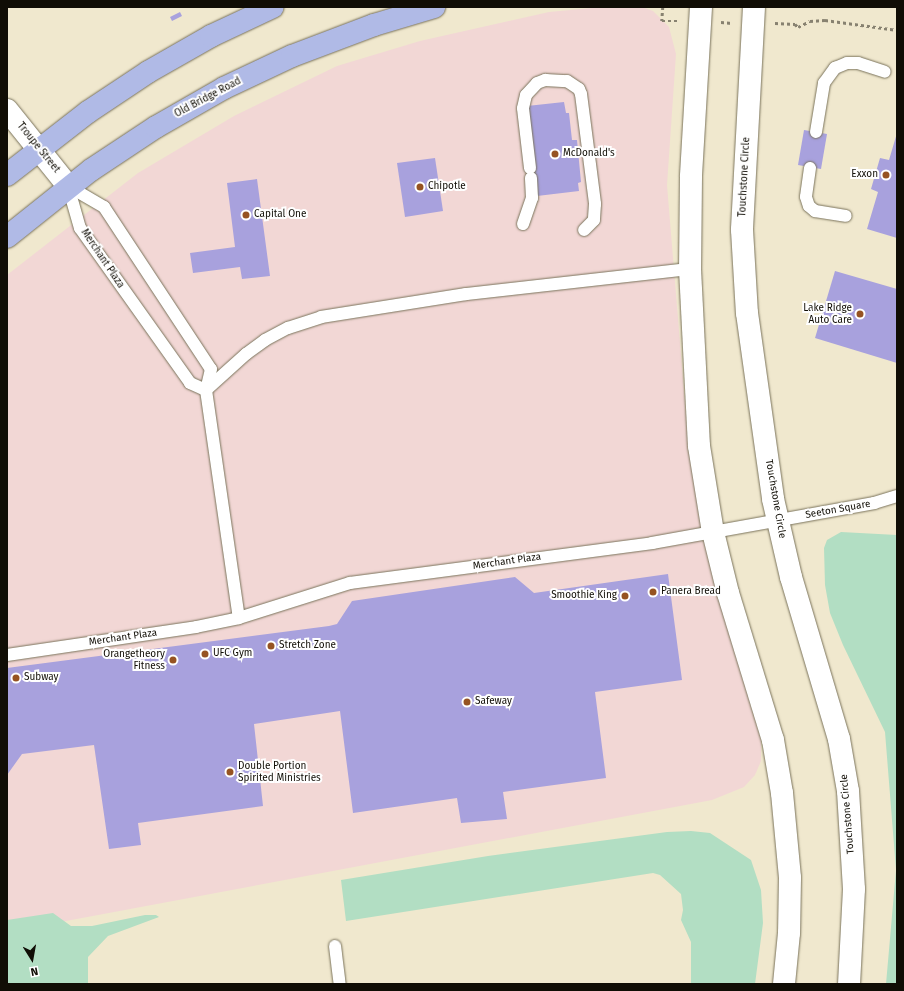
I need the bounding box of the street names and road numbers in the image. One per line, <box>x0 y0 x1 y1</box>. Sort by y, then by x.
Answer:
street label: Old Bridge Road <box>173 75 243 121</box>
street label: Troupe Street <box>14 120 62 176</box>
street label: Touchstone Circle <box>737 137 753 217</box>
street label: Merchant Plaza <box>78 227 126 291</box>
street label: Touchstone Circle <box>762 459 788 539</box>
street label: Seeton Square <box>805 498 871 522</box>
street label: Merchant Plaza <box>472 551 542 573</box>
street label: Merchant Plaza <box>88 627 158 649</box>
street label: Touchstone Circle <box>839 774 857 854</box>

